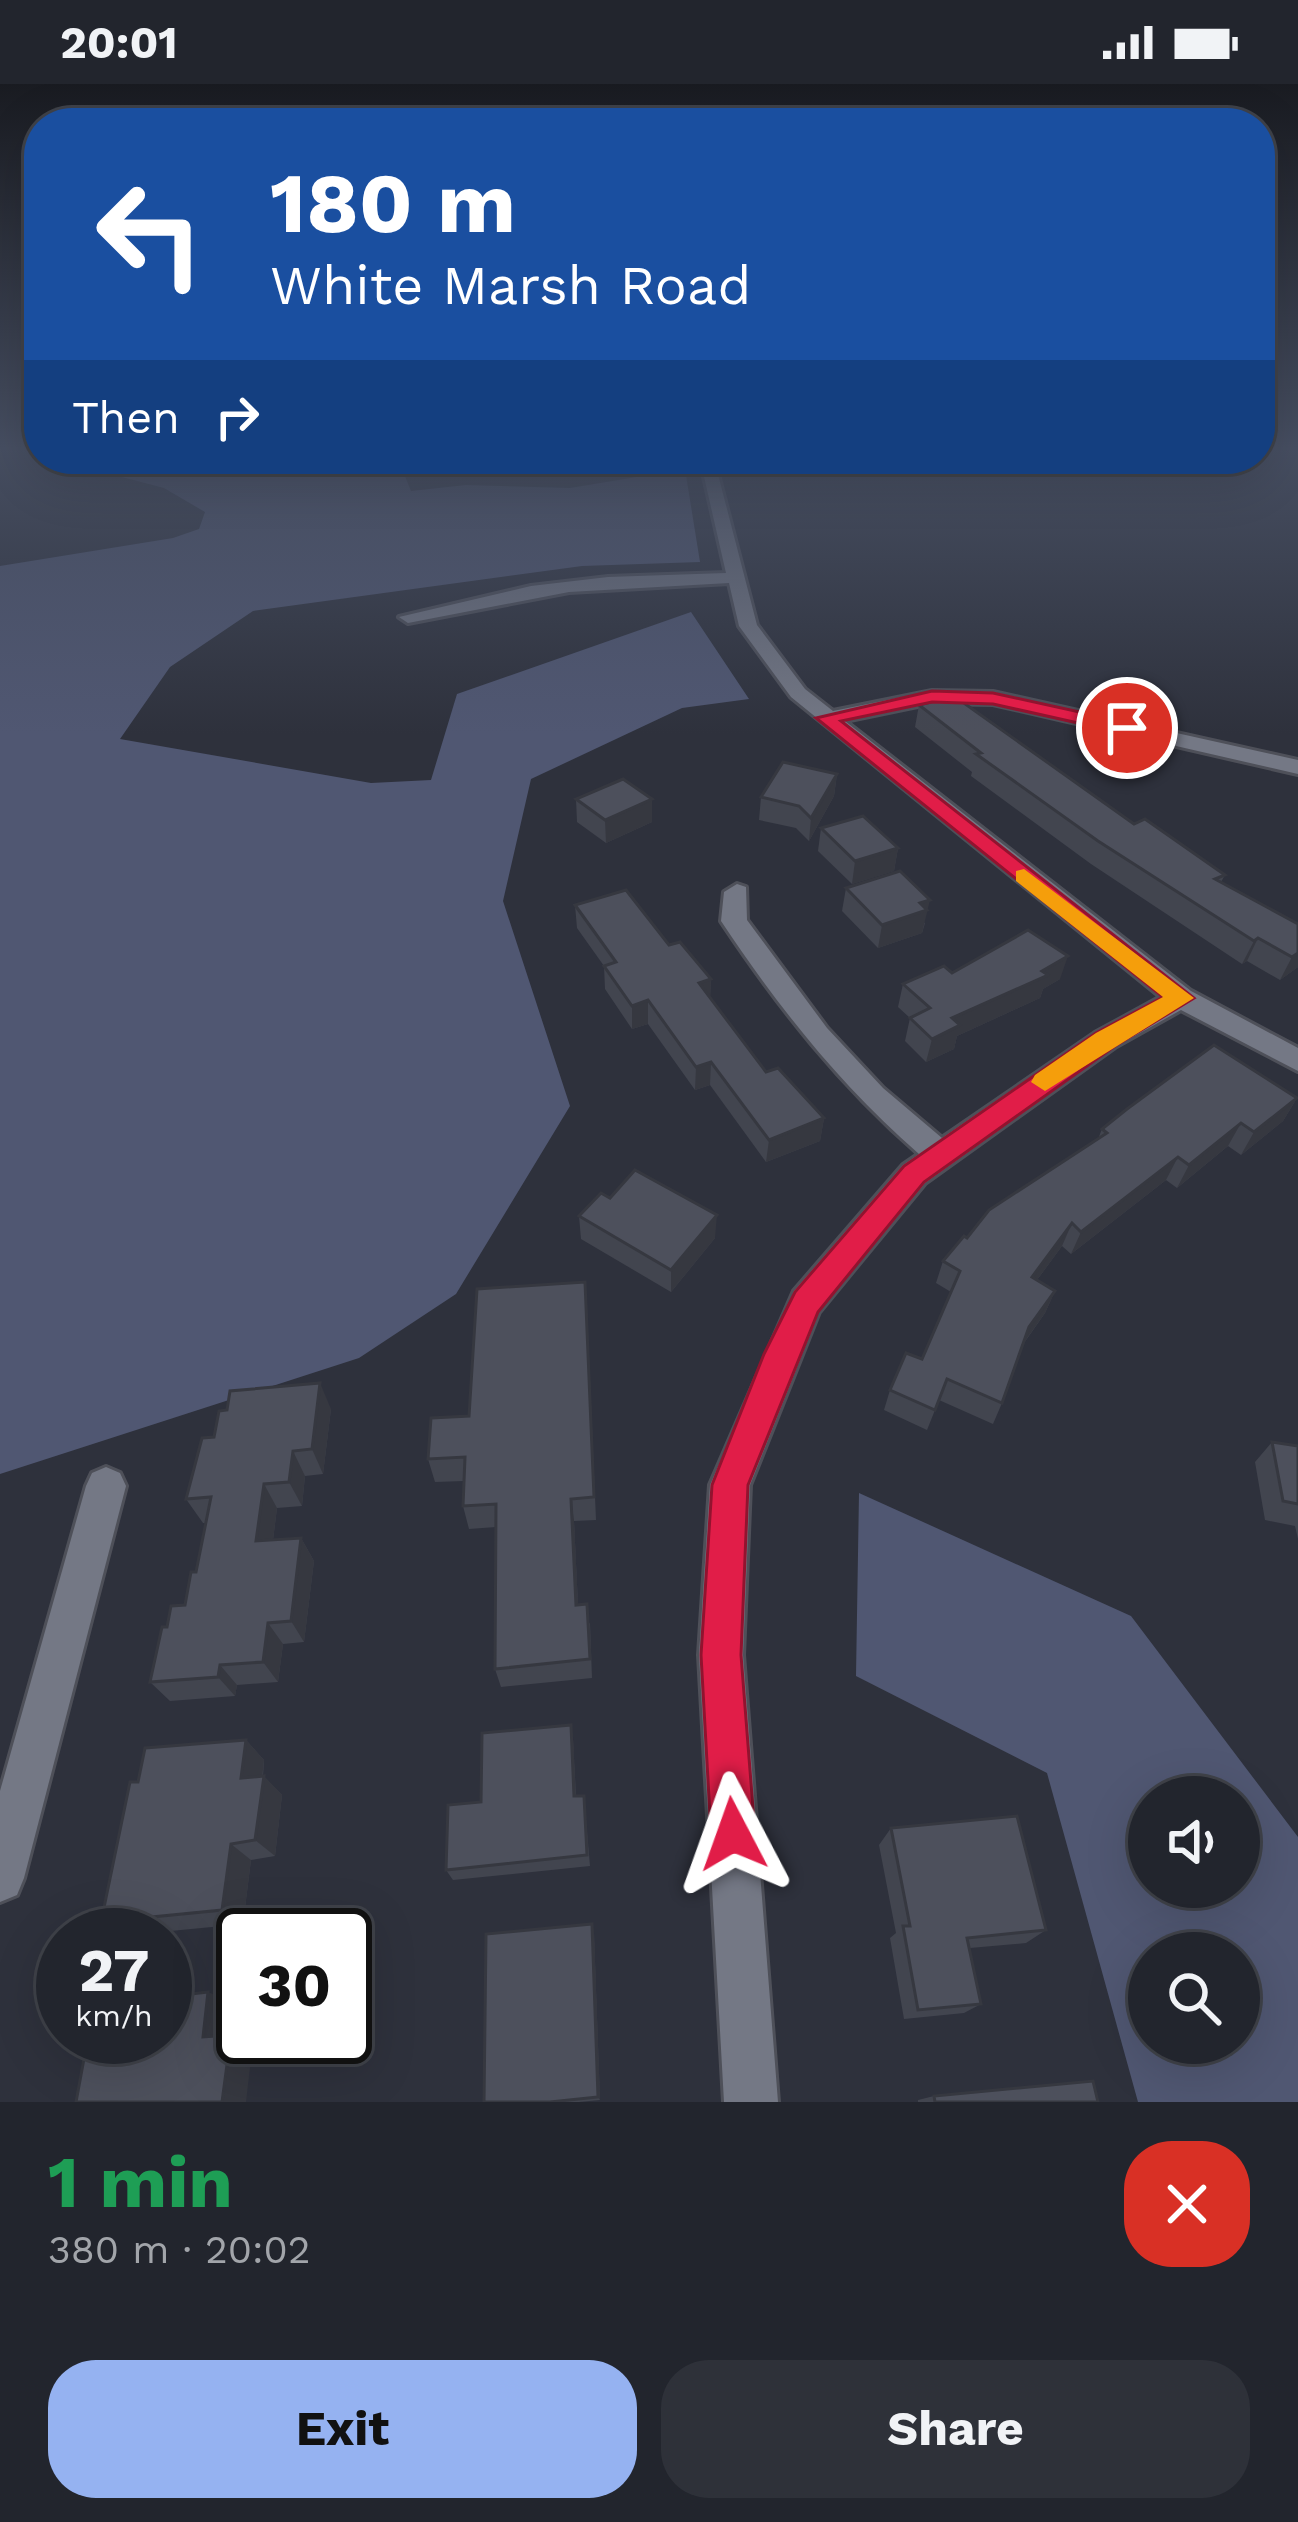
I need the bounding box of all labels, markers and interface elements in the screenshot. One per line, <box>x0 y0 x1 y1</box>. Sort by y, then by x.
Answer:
text: 20:01 <box>60 16 178 69</box>
text: 180 m <box>270 154 516 252</box>
icon: left <box>72 156 228 312</box>
text: White Marsh Road <box>270 254 751 317</box>
icon: right <box>204 384 270 450</box>
text: Then <box>72 391 180 444</box>
pin <box>1076 677 1178 779</box>
icon: arrive <box>1094 695 1160 761</box>
position arrow <box>670 1771 796 1897</box>
map controls <box>1128 1776 1260 2064</box>
button: sound <box>1128 1776 1260 1908</box>
speed limit sign: 30 <box>216 1908 372 2064</box>
button: search <box>1128 1932 1260 2064</box>
text: 27 <box>78 1935 150 2006</box>
text: km/h <box>75 1998 153 2033</box>
text: 1 min <box>48 2140 233 2224</box>
button: close <box>1124 2141 1250 2267</box>
text: 380 m · 20:02 <box>48 2227 310 2272</box>
button: Exit <box>48 2360 637 2498</box>
button: Share <box>661 2360 1250 2498</box>

